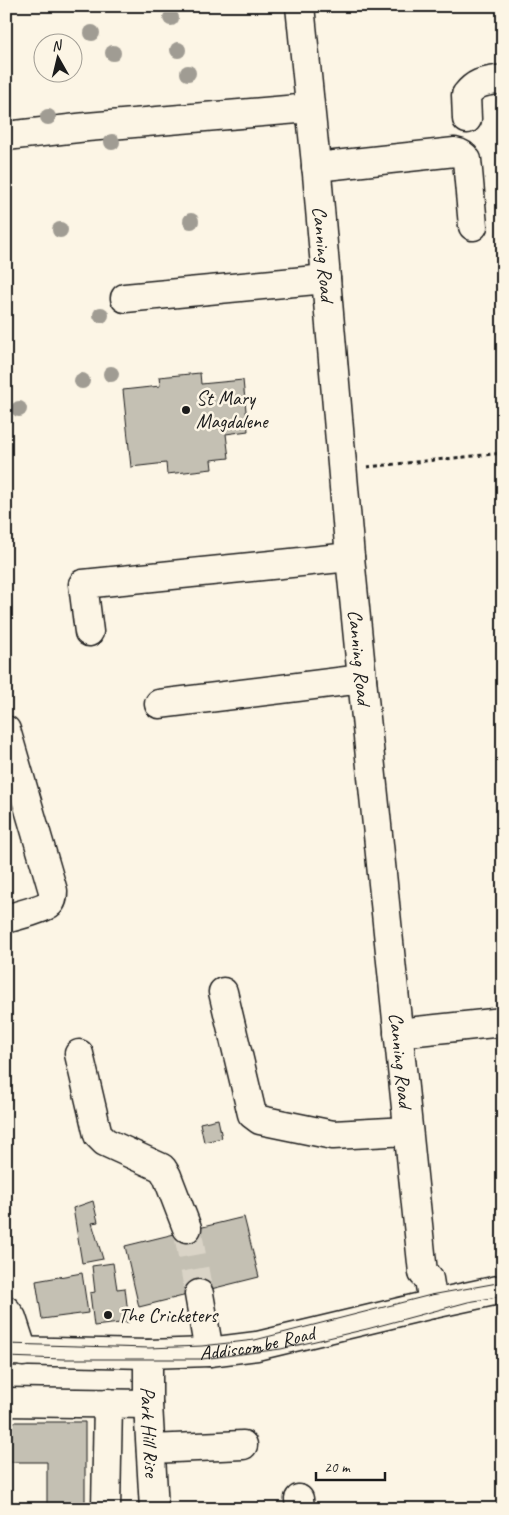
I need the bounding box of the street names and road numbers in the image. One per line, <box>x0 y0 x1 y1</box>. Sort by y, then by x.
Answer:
street label: Canning Road <box>307 205 341 305</box>
street label: Canning Road <box>343 609 377 709</box>
street label: Canning Road <box>384 1012 419 1112</box>
street label: Addiscombe Road <box>199 1319 320 1365</box>
street label: Park Hill Rise <box>136 1387 165 1479</box>

